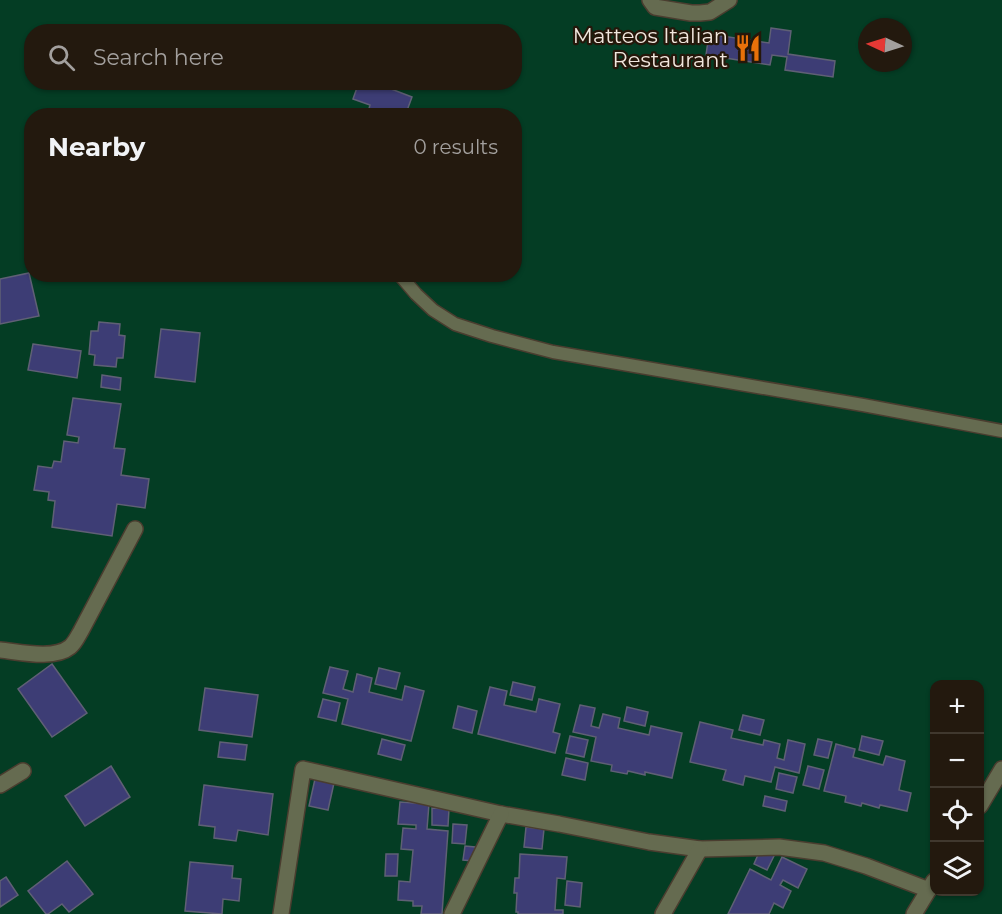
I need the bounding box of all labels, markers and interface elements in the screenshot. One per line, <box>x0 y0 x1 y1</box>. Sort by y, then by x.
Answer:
north arrow <box>858 18 912 72</box>
place label: Matteos Italian Restaurant <box>573 23 728 72</box>
search box <box>24 24 522 90</box>
restaurant icon: Matteos Italian Restaurant <box>733 33 763 63</box>
icon: search <box>45 41 78 74</box>
text: Search here <box>93 44 224 71</box>
text: Nearby <box>48 131 145 163</box>
text: 0 results <box>413 135 498 159</box>
map controls <box>930 680 984 896</box>
button: + <box>930 680 984 734</box>
button: − <box>930 734 984 788</box>
button: locate <box>930 788 984 842</box>
button: layers <box>930 842 984 896</box>

